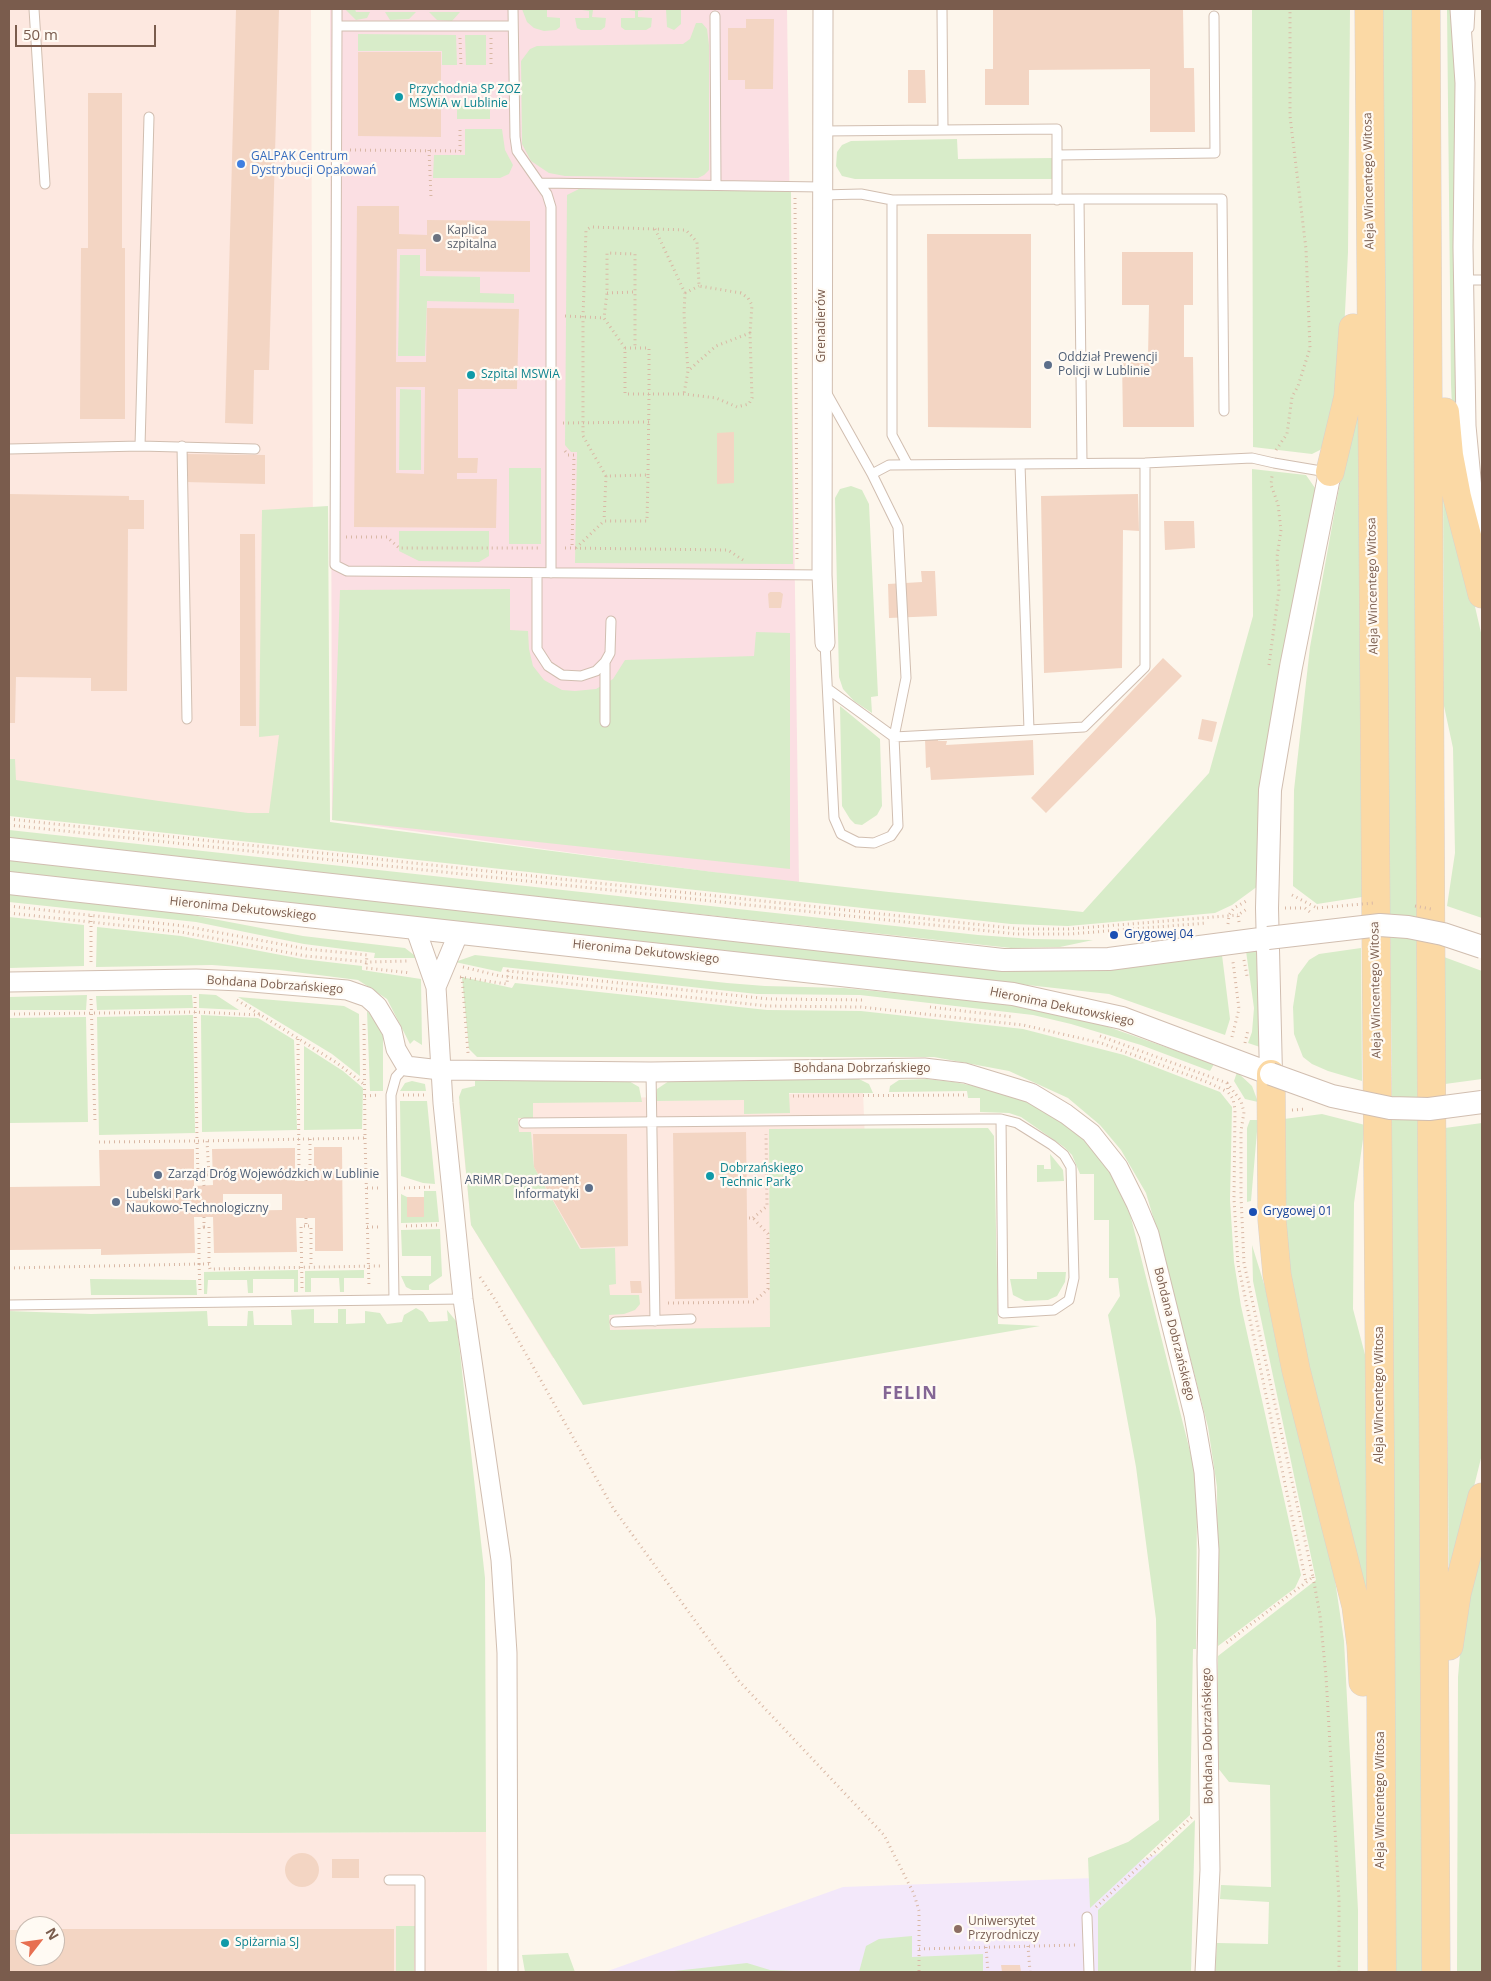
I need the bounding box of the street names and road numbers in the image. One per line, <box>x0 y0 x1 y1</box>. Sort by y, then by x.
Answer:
street label: Aleja Wincentego Witosa <box>1361 112 1377 250</box>
street label: Grenadierów <box>815 290 829 362</box>
street label: Aleja Wincentego Witosa <box>1365 517 1381 655</box>
street label: Hieronima Dekutowskiego <box>169 894 317 924</box>
street label: Aleja Wincentego Witosa <box>1368 921 1384 1059</box>
street label: Hieronima Dekutowskiego <box>572 937 720 967</box>
street label: Bohdana Dobrzańskiego <box>206 973 344 997</box>
street label: Hieronima Dekutowskiego <box>988 985 1136 1029</box>
street label: Bohdana Dobrzańskiego <box>794 1062 930 1076</box>
street label: Bohdana Dobrzańskiego <box>1150 1266 1198 1402</box>
street label: Aleja Wincentego Witosa <box>1373 1326 1387 1464</box>
street label: Bohdana Dobrzańskiego <box>1200 1667 1216 1805</box>
street label: Aleja Wincentego Witosa <box>1374 1731 1388 1869</box>

